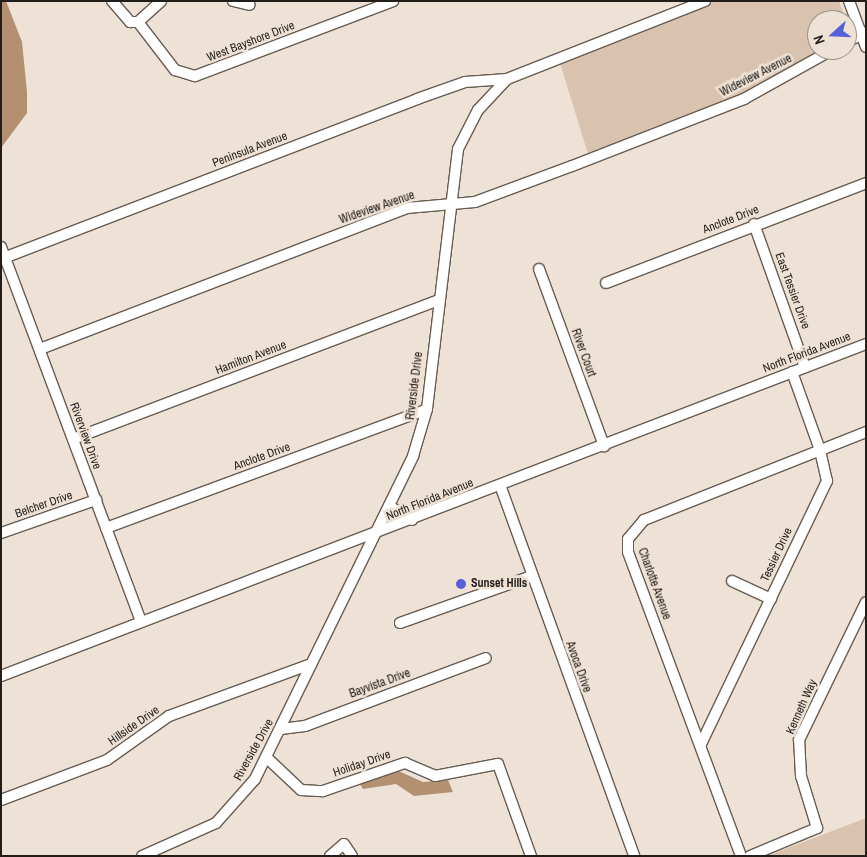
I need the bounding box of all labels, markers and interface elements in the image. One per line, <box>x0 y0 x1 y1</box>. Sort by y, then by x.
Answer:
north arrow <box>807 10 857 60</box>
street label: West Bayshore Drive <box>205 19 297 65</box>
text: N <box>809 33 829 47</box>
street label: Wideview Avenue <box>717 52 795 100</box>
street label: Peninsula Avenue <box>210 129 290 171</box>
street label: Wideview Avenue <box>337 188 417 228</box>
street label: Anclote Drive <box>701 203 761 237</box>
street label: East Tessier Drive <box>771 251 813 331</box>
street label: River Court <box>568 327 598 379</box>
street label: North Florida Avenue <box>761 330 853 376</box>
street label: Hamilton Avenue <box>213 338 289 378</box>
street label: Riverside Drive <box>404 351 426 421</box>
street label: Riverview Drive <box>66 401 104 471</box>
street label: Anclote Drive <box>232 440 292 474</box>
street label: North Florida Avenue <box>384 476 476 524</box>
street label: Belcher Drive <box>13 488 75 522</box>
street label: Tessier Drive <box>758 526 796 584</box>
street label: Charlotte Avenue <box>634 546 674 622</box>
place label: Sunset Hills <box>471 577 527 591</box>
marker: Sunset Hills <box>455 578 467 590</box>
street label: Avoca Drive <box>562 639 594 695</box>
street label: Bayvista Drive <box>347 666 413 702</box>
street label: Kenneth Way <box>783 677 821 737</box>
street label: Hillside Drive <box>106 703 162 749</box>
street label: Riverside Drive <box>231 717 277 783</box>
street label: Holiday Drive <box>331 747 393 781</box>

